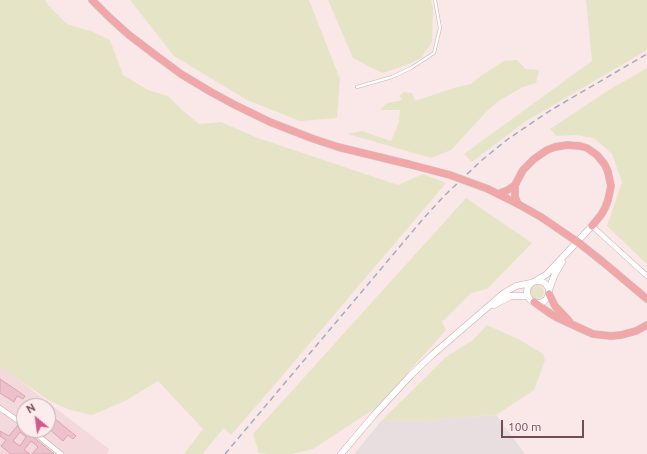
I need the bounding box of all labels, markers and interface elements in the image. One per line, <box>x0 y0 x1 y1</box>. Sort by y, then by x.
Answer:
north arrow <box>16 398 56 438</box>
text: N <box>24 401 37 416</box>
scale bar <box>503 412 586 438</box>
text: 100 m <box>508 420 541 433</box>

